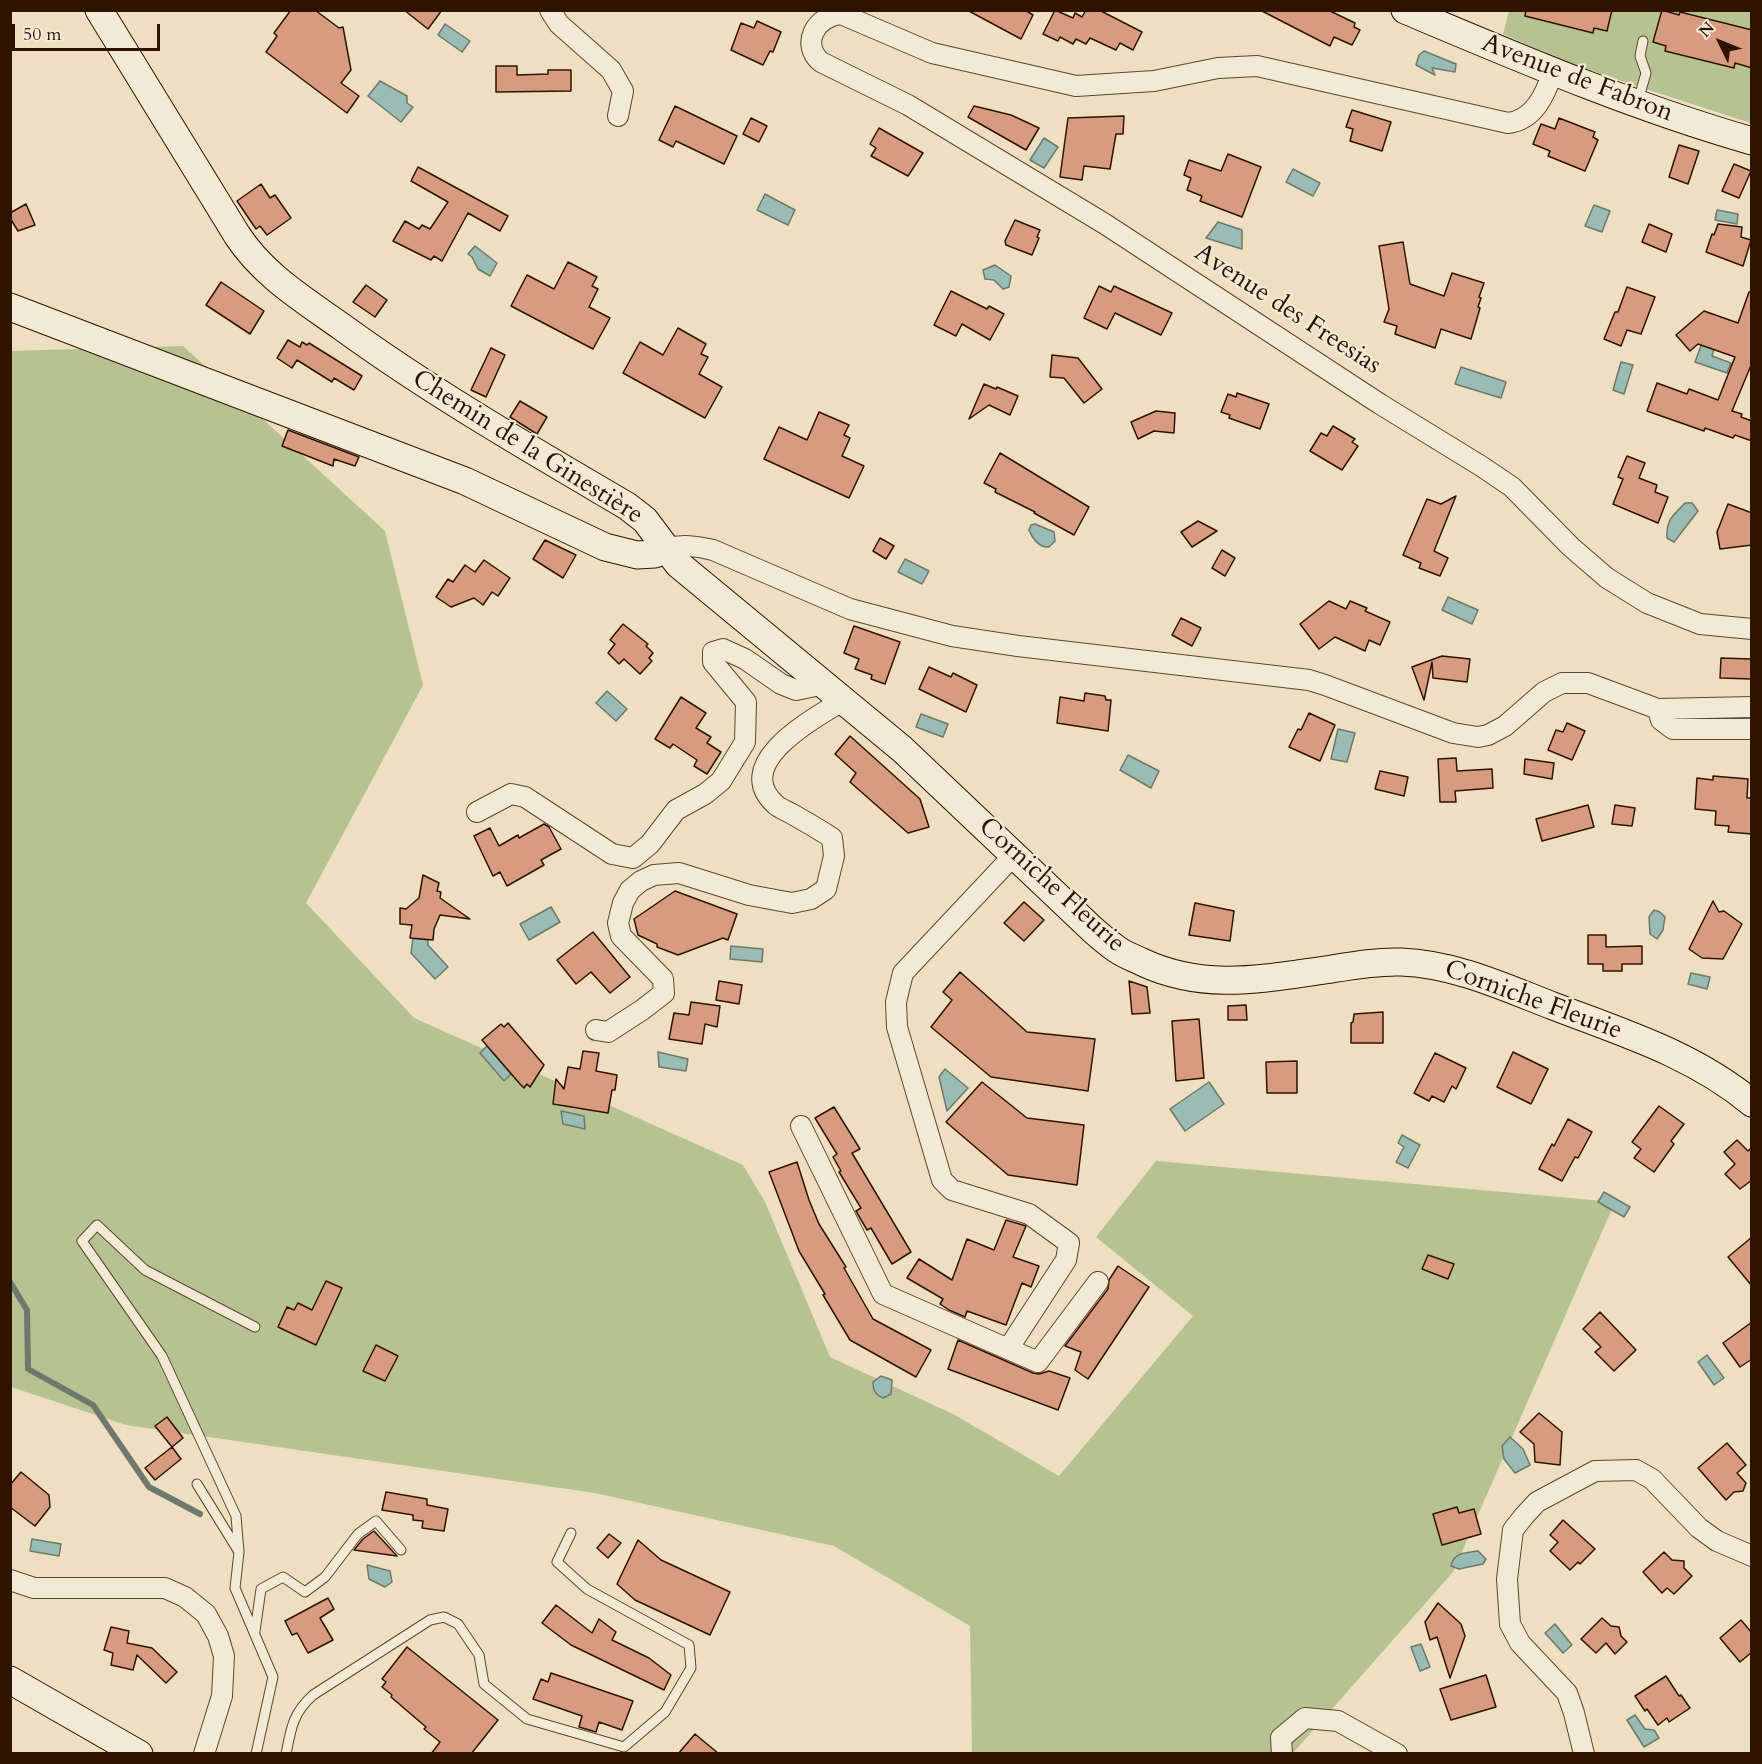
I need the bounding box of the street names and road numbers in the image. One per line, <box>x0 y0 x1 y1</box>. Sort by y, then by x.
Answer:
street label: Avenue de Fabron <box>1477 28 1677 130</box>
street label: Avenue des Freesias <box>1188 238 1386 382</box>
street label: Chemin de la Ginestière <box>406 364 648 532</box>
street label: Corniche Fleurie <box>971 812 1131 960</box>
street label: Corniche Fleurie <box>1440 954 1626 1048</box>

